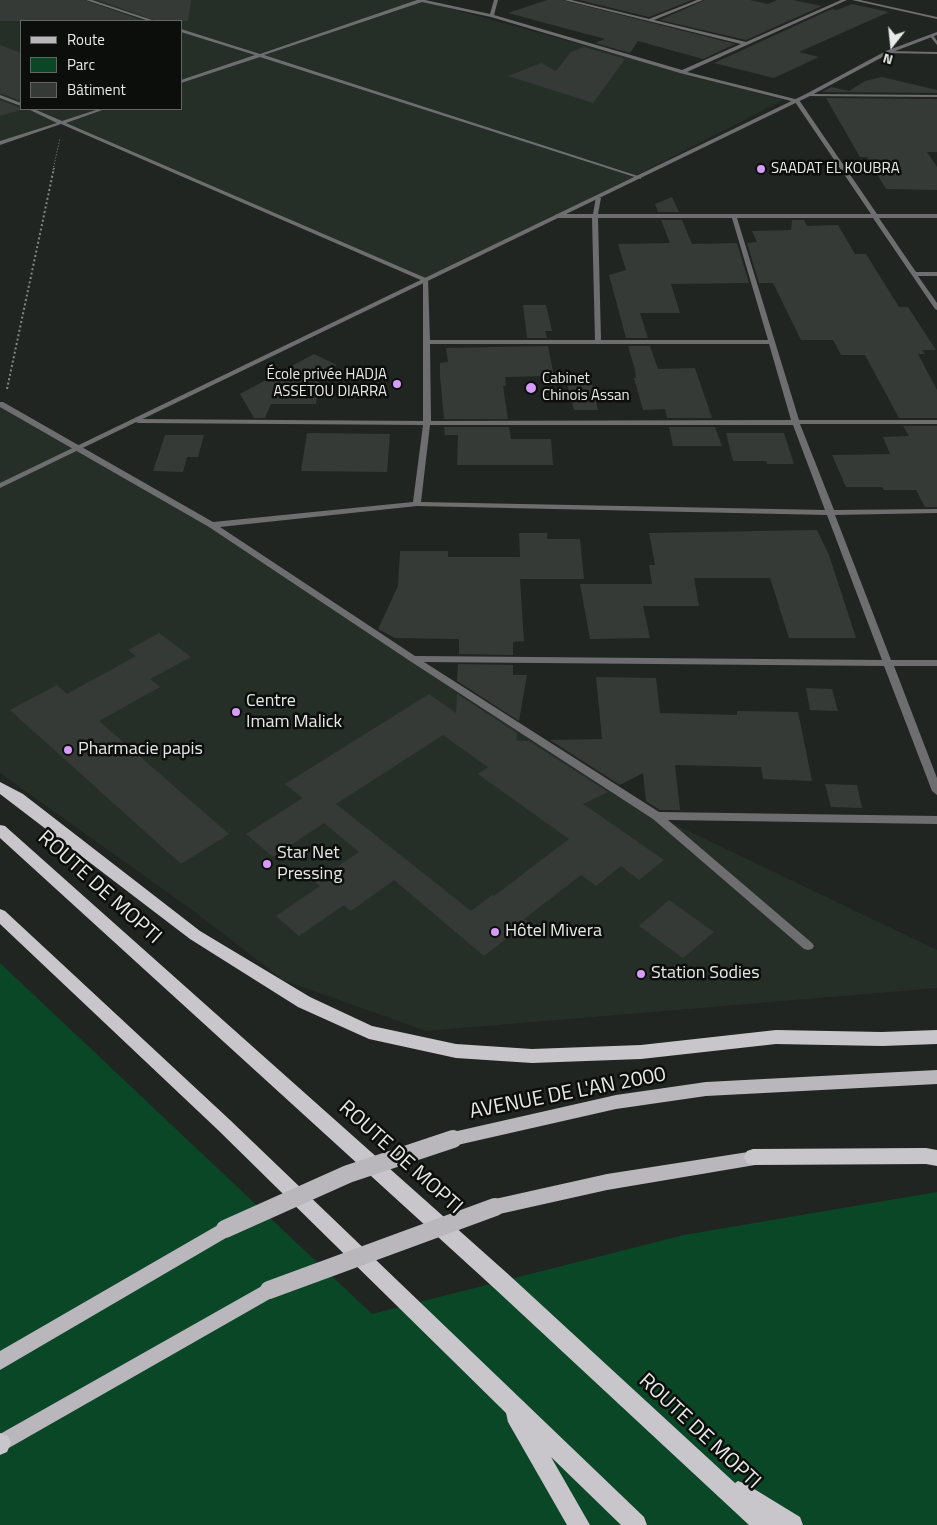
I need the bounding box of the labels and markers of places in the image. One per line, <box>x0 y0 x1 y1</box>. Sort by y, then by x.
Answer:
place label: SAADAT EL KOUBRA <box>771 160 900 178</box>
marker: SAADAT EL KOUBRA <box>755 163 767 175</box>
place label: École privée HADJA ASSETOU DIARRA <box>267 366 387 401</box>
place label: Cabinet Chinois Assan <box>542 370 629 405</box>
marker: École privée HADJA ASSETOU DIARRA <box>391 378 403 390</box>
marker: Cabinet Chinois Assan <box>524 381 538 395</box>
place label: Centre Imam Malick <box>246 691 342 734</box>
marker: Centre Imam Malick <box>230 706 242 718</box>
place label: Pharmacie papis <box>78 739 203 761</box>
marker: Pharmacie papis <box>62 744 74 756</box>
place label: Star Net Pressing <box>277 843 342 886</box>
marker: Star Net Pressing <box>261 858 273 870</box>
place label: Hôtel Mivera <box>505 921 602 943</box>
marker: Hôtel Mivera <box>489 926 501 938</box>
place label: Station Sodies <box>651 963 760 985</box>
marker: Station Sodies <box>635 968 647 980</box>

